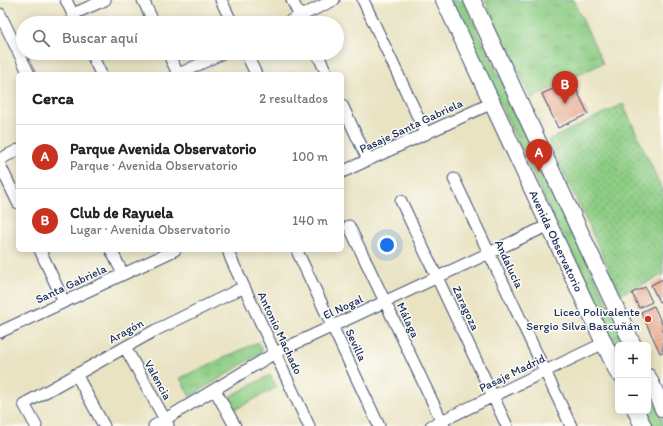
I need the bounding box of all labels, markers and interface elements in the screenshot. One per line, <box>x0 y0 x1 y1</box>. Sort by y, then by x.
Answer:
search box <box>16 16 344 60</box>
icon: search <box>30 27 52 49</box>
text: Buscar aquí <box>62 29 138 47</box>
pin: B <box>552 71 578 104</box>
text: Cerca <box>32 88 74 108</box>
text: 2 resultados <box>259 91 328 106</box>
street label: Pasaje Santa Gabriela <box>357 96 466 156</box>
pin: A <box>526 139 552 172</box>
text: Parque Avenida Observatorio <box>70 140 256 158</box>
text: A <box>41 149 49 164</box>
text: 100 m <box>292 149 328 164</box>
text: Parque · Avenida Observatorio <box>70 158 238 173</box>
street label: Avenida Observatorio <box>526 188 586 294</box>
text: Club de Rayuela <box>70 204 173 222</box>
text: B <box>41 213 49 228</box>
text: 140 m <box>292 213 328 228</box>
text: Lugar · Avenida Observatorio <box>70 222 230 237</box>
your location <box>377 235 397 255</box>
street label: Andalucía <box>492 237 527 291</box>
street label: Santa Gabriela <box>33 261 109 307</box>
street label: Zaragoza <box>450 283 483 333</box>
street label: Antonio Machado <box>255 289 305 377</box>
street label: El Nogal <box>321 291 366 322</box>
street label: Málaga <box>394 300 422 340</box>
place label: Liceo Polivalente Sergio Silva Bascuñán <box>526 305 640 333</box>
marker: Liceo Polivalente Sergio Silva Bascuñán <box>643 314 653 324</box>
street label: Aragón <box>106 316 146 346</box>
street label: Sevilla <box>342 327 370 364</box>
map controls <box>615 342 651 414</box>
button: + <box>615 342 651 378</box>
street label: Pasaje Madrid <box>477 351 548 395</box>
street label: Valencia <box>141 358 175 403</box>
button: − <box>615 378 651 414</box>

